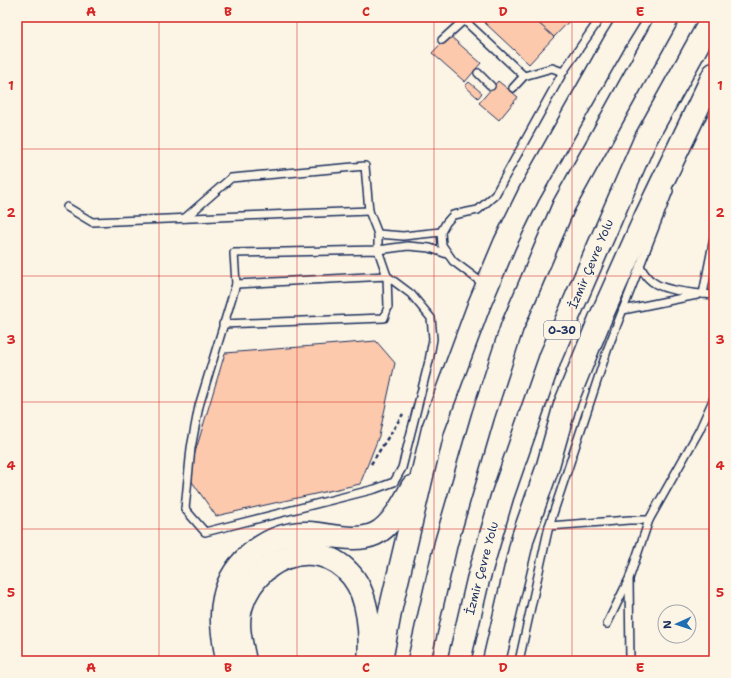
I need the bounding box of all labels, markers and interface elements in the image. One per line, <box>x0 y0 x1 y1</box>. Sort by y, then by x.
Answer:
text: A <box>86 3 96 20</box>
text: B <box>224 3 232 20</box>
text: C <box>362 3 370 20</box>
text: D <box>498 3 508 20</box>
text: E <box>636 3 645 20</box>
text: 1 <box>8 77 14 94</box>
text: 1 <box>717 77 723 94</box>
text: 2 <box>6 204 16 221</box>
text: 2 <box>715 204 725 221</box>
street label: İzmir Çevre Yolu <box>565 217 617 311</box>
road number: O-30 <box>544 321 580 339</box>
text: 3 <box>6 331 16 348</box>
text: 3 <box>715 331 725 348</box>
text: 4 <box>6 457 16 474</box>
text: 4 <box>715 457 725 474</box>
street label: İzmir Çevre Yolu <box>462 520 502 616</box>
text: 5 <box>7 584 15 601</box>
text: 5 <box>716 584 724 601</box>
north arrow <box>657 604 697 644</box>
text: N <box>660 619 675 629</box>
text: A <box>86 659 96 676</box>
text: B <box>224 659 232 676</box>
text: C <box>362 659 370 676</box>
text: D <box>498 659 508 676</box>
text: E <box>636 659 645 676</box>

